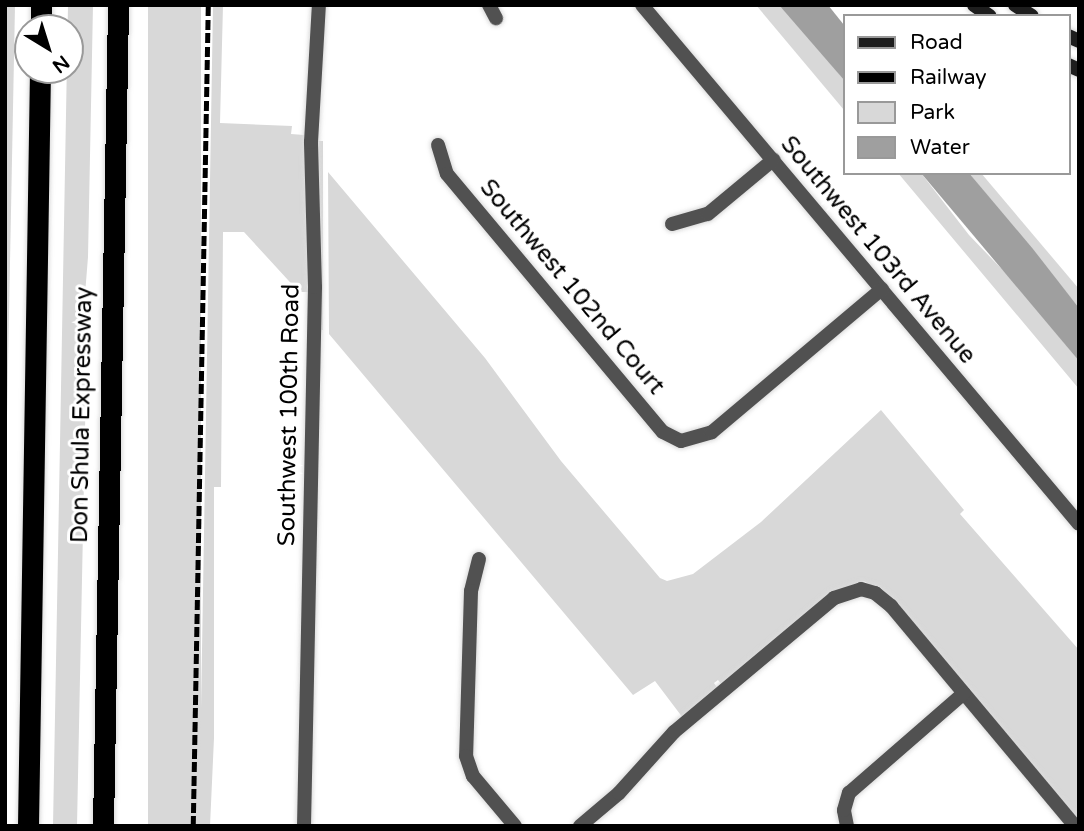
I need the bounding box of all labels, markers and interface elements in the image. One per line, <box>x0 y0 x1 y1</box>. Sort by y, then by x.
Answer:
north arrow <box>14 14 84 84</box>
legend <box>842 14 1070 175</box>
text: Road <box>910 30 963 55</box>
text: N <box>48 51 73 77</box>
text: Railway <box>910 65 987 90</box>
text: Park <box>910 100 955 125</box>
street label: Southwest 103rd Avenue <box>774 130 982 370</box>
text: Water <box>910 135 970 160</box>
street label: Southwest 102nd Court <box>474 174 670 400</box>
street label: Southwest 100th Road <box>272 284 306 546</box>
street label: Don Shula Expressway <box>65 287 99 543</box>

